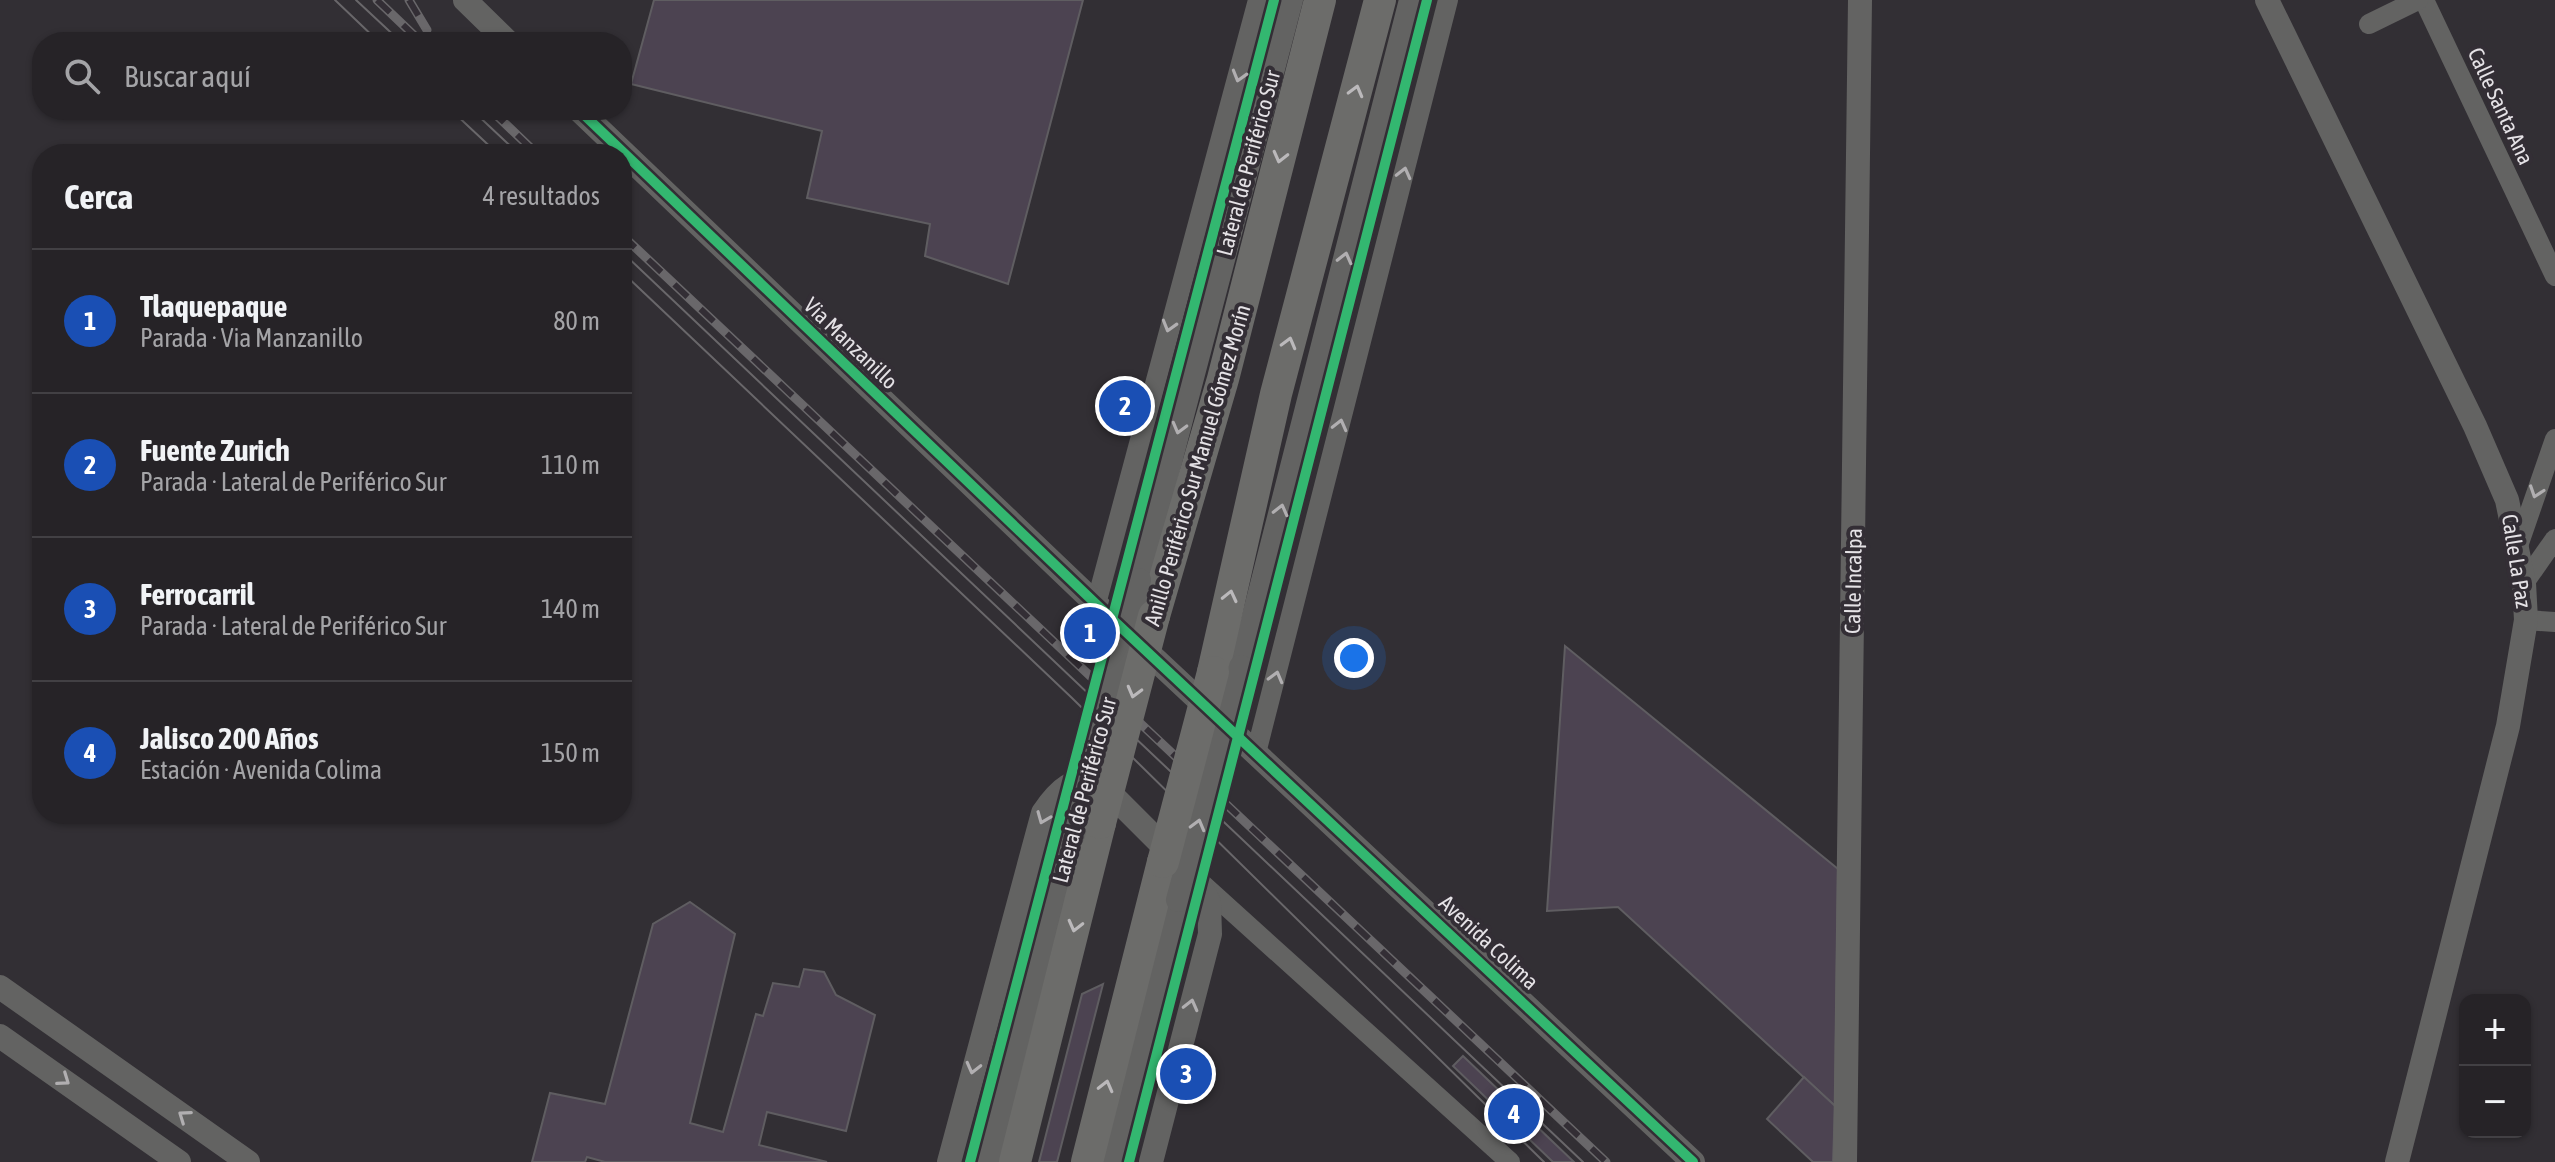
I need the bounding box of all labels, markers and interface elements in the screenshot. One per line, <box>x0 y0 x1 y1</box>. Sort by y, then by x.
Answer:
search box <box>32 32 632 120</box>
street label: Calle Santa Ana <box>2463 43 2539 169</box>
icon: search <box>60 54 104 98</box>
text: Buscar aquí <box>124 59 251 93</box>
street label: Lateral de Periférico Sur <box>1211 67 1285 259</box>
one-way arrow <box>1232 68 1248 82</box>
one-way arrow <box>1346 85 1363 99</box>
one-way arrow <box>1272 149 1289 163</box>
one-way arrow <box>1395 167 1412 181</box>
text: Cerca <box>64 177 133 216</box>
text: 4 resultados <box>483 181 600 211</box>
one-way arrow <box>1336 251 1353 265</box>
text: Tlaquepaque <box>140 289 287 323</box>
street label: Via Manzanillo <box>799 292 903 394</box>
street label: Anillo Periférico Sur Manuel Gómez Morín <box>1139 301 1255 629</box>
text: 1 <box>84 306 96 336</box>
text: 80 m <box>553 306 600 336</box>
one-way arrow <box>1162 319 1178 333</box>
text: Parada · Via Manzanillo <box>140 323 363 353</box>
one-way arrow <box>1280 336 1297 350</box>
pin: 2 <box>1099 376 1151 436</box>
one-way arrow <box>1331 419 1348 433</box>
one-way arrow <box>1172 420 1188 434</box>
text: Fuente Zurich <box>140 433 290 467</box>
text: 2 <box>84 450 96 480</box>
text: 110 m <box>541 450 600 480</box>
text: Parada · Lateral de Periférico Sur <box>140 467 446 497</box>
one-way arrow <box>2530 485 2546 499</box>
one-way arrow <box>1272 503 1289 517</box>
street label: Calle La Paz <box>2497 512 2537 610</box>
street label: Calle Incalpa <box>1839 528 1867 634</box>
text: Ferrocarril <box>140 577 255 611</box>
one-way arrow <box>1221 590 1238 603</box>
text: 3 <box>84 594 96 624</box>
text: 140 m <box>541 594 600 624</box>
pin: 1 <box>1064 603 1116 663</box>
text: Parada · Lateral de Periférico Sur <box>140 611 446 641</box>
your location <box>1334 638 1374 678</box>
one-way arrow <box>1266 671 1283 685</box>
one-way arrow <box>1127 684 1144 698</box>
street label: Lateral de Periférico Sur <box>1047 694 1121 886</box>
text: Jalisco 200 Años <box>140 721 319 755</box>
text: 4 <box>84 738 96 768</box>
text: 150 m <box>541 738 600 768</box>
text: Estación · Avenida Colima <box>140 755 382 785</box>
one-way arrow <box>1036 811 1053 825</box>
one-way arrow <box>1189 819 1206 833</box>
street label: Avenida Colima <box>1434 889 1544 995</box>
one-way arrow <box>1067 918 1084 932</box>
map controls <box>2459 994 2531 1138</box>
button: + <box>2459 994 2531 1066</box>
one-way arrow <box>1182 999 1199 1013</box>
pin: 3 <box>1160 1044 1212 1104</box>
one-way arrow <box>965 1061 982 1075</box>
button: − <box>2459 1066 2531 1138</box>
one-way arrow <box>56 1070 70 1085</box>
one-way arrow <box>1096 1080 1113 1094</box>
pin: 4 <box>1488 1084 1540 1144</box>
one-way arrow <box>179 1111 193 1126</box>

